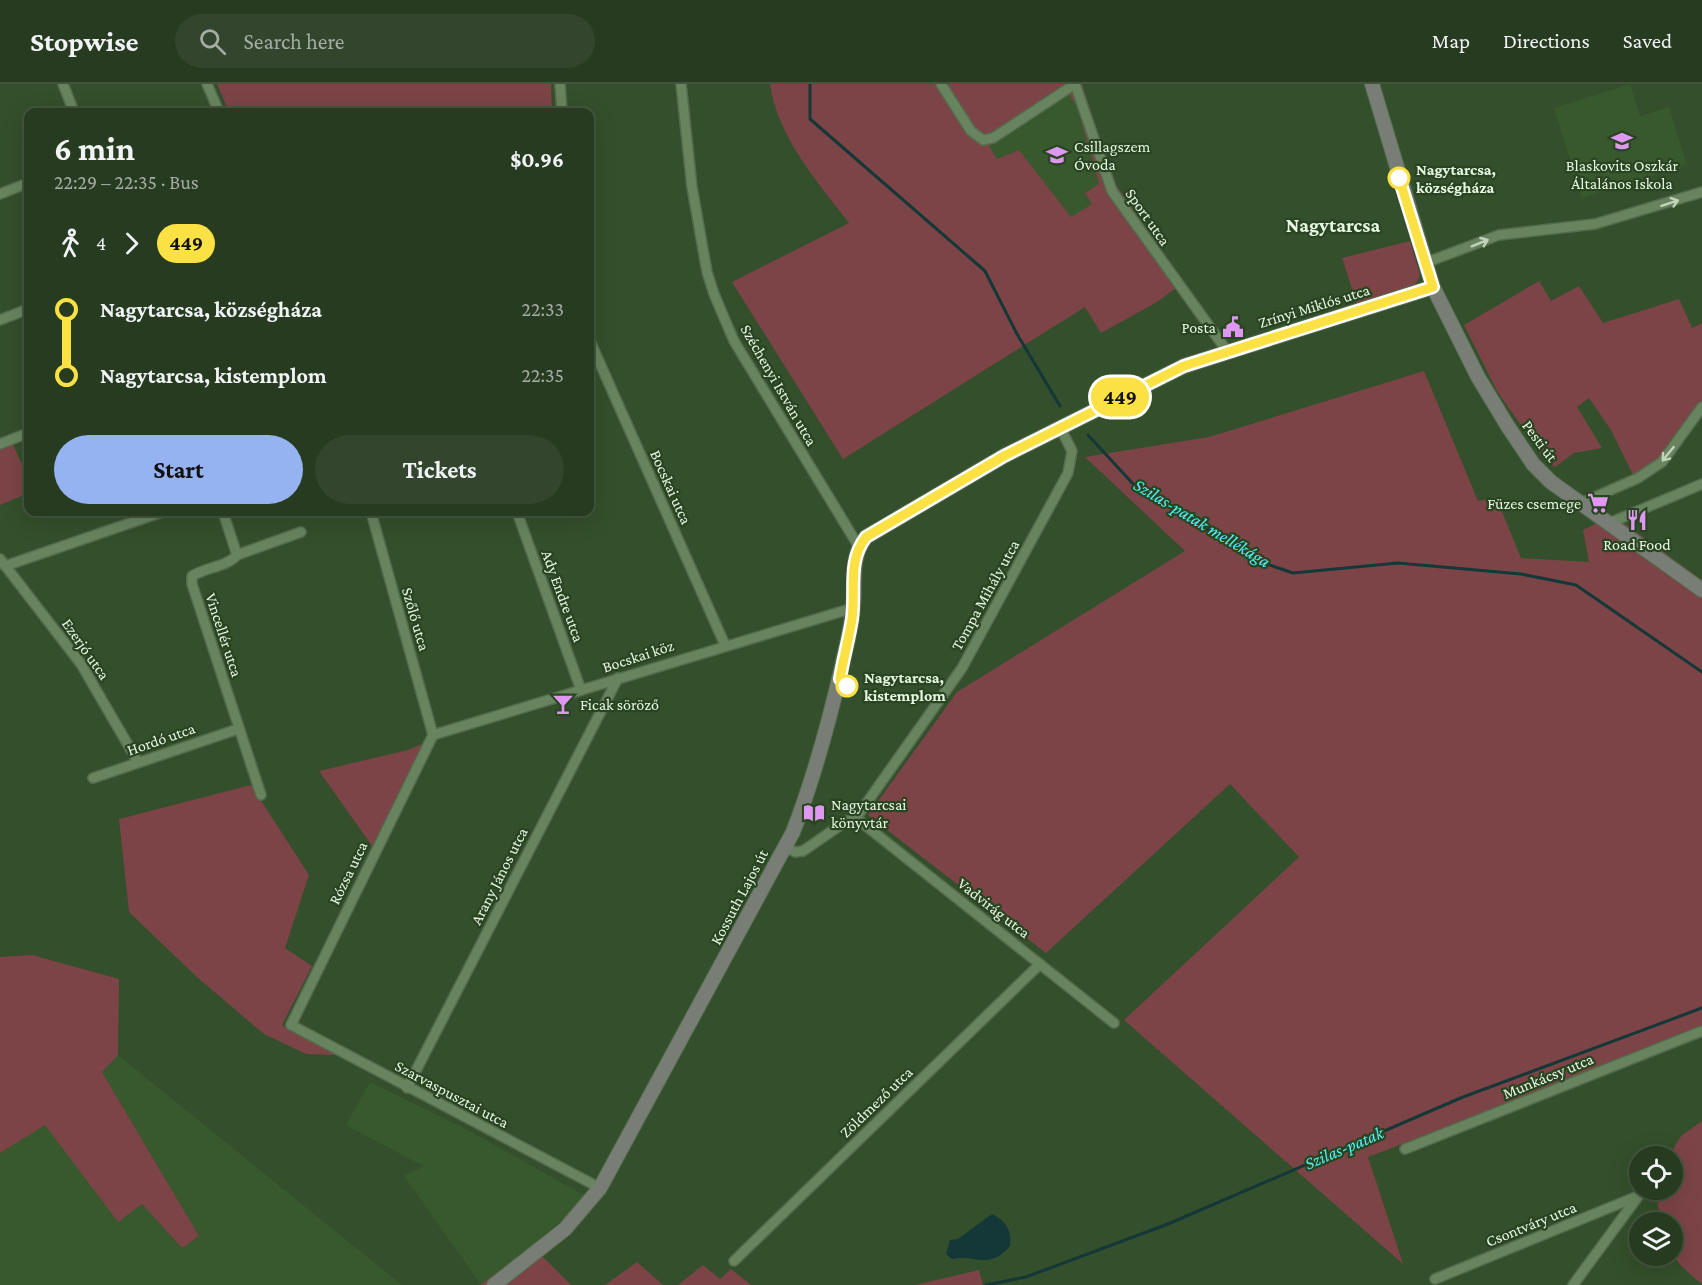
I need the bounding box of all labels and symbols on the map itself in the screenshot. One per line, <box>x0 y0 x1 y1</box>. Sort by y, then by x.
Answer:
school or university icon: Blaskovits Oszkár Általános Iskola <box>1610 129 1634 153</box>
place label: Csillagszem Óvoda <box>1074 138 1150 173</box>
school or university icon: Csillagszem Óvoda <box>1045 143 1069 167</box>
place label: Blaskovits Oszkár Általános Iskola <box>1566 157 1679 192</box>
place label: Nagytarcsa, községháza <box>1416 161 1496 196</box>
marker: Nagytarcsa, községháza <box>1388 167 1410 189</box>
street label: Sport utca <box>1121 185 1174 250</box>
one-way arrow <box>1660 196 1679 207</box>
district label: Nagytarcsa <box>1286 214 1380 236</box>
one-way arrow <box>1470 237 1489 248</box>
street label: Zrínyi Miklós utca <box>1256 281 1373 332</box>
public building icon: Posta <box>1221 315 1245 339</box>
place label: Posta <box>1181 319 1217 336</box>
street label: Széchenyi István utca <box>737 321 821 450</box>
line badge: 449 <box>1086 378 1154 416</box>
street label: Pesti út <box>1519 417 1561 466</box>
one-way arrow <box>1662 446 1675 462</box>
street label: Bocskai utca <box>647 447 695 527</box>
water label: Szilas-patak mellékága <box>1130 474 1274 572</box>
supermarket icon: Füzes csemege <box>1586 491 1610 515</box>
place label: Füzes csemege <box>1487 495 1581 513</box>
restaurant icon: Road Food <box>1625 508 1649 532</box>
street label: Tompa Mihály utca <box>948 536 1024 654</box>
place label: Road Food <box>1603 536 1671 553</box>
street label: Ady Endre utca <box>538 548 588 645</box>
street label: Szőlő utca <box>399 585 433 653</box>
street label: Vincellér utca <box>202 591 246 680</box>
street label: Ezerjó utca <box>58 615 114 684</box>
street label: Bocskai köz <box>600 636 676 676</box>
place label: Nagytarcsa, kistemplom <box>864 669 946 704</box>
marker: Nagytarcsa, kistemplom <box>836 675 858 697</box>
bar icon: Ficak söröző <box>551 692 575 716</box>
place label: Ficak söröző <box>580 696 659 713</box>
street label: Hordó utca <box>125 719 198 759</box>
place label: Nagytarcsai könyvtár <box>831 796 906 832</box>
library icon: Nagytarcsai könyvtár <box>802 801 826 825</box>
street label: Arany János utca <box>467 824 532 928</box>
street label: Rózsa utca <box>326 838 371 907</box>
street label: Kossuth Lajos út <box>707 846 772 948</box>
street label: Vadvirág utca <box>954 875 1034 943</box>
street label: Munkácsy utca <box>1500 1050 1597 1103</box>
street label: Szarvaspusztai utca <box>392 1057 512 1132</box>
street label: Zöldmező utca <box>836 1063 916 1141</box>
water label: Szilas-patak <box>1302 1122 1387 1174</box>
street label: Csontváry utca <box>1483 1198 1580 1251</box>

